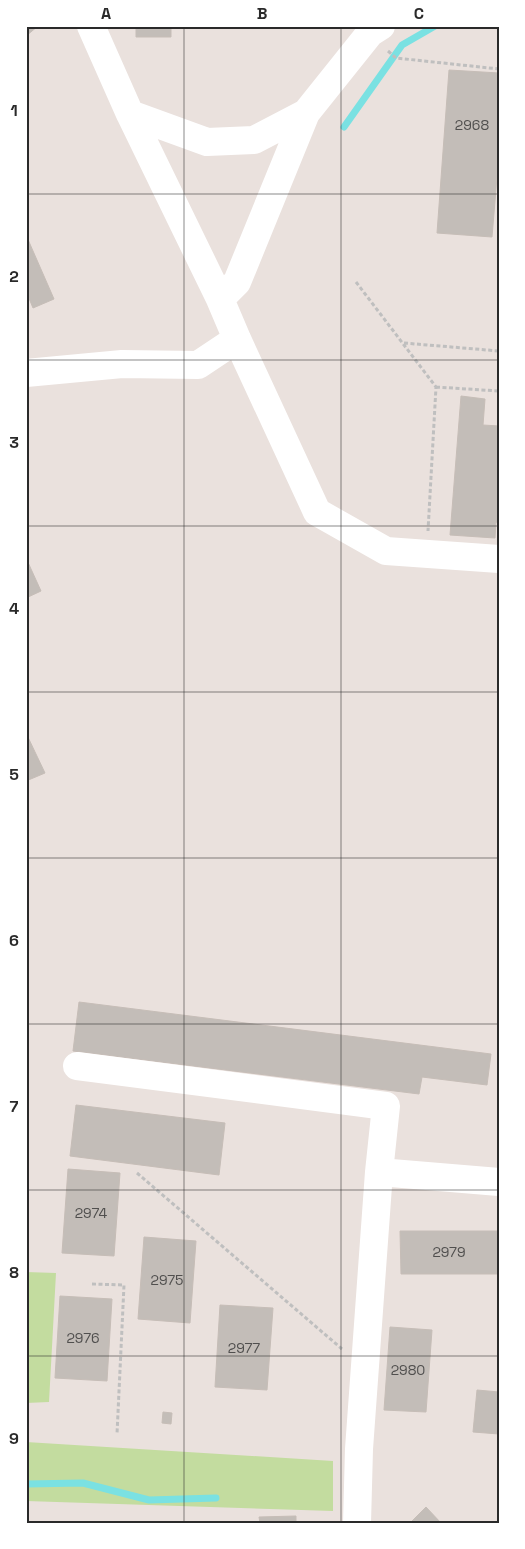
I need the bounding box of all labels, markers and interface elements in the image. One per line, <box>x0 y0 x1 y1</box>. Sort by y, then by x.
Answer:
text: A <box>101 3 111 24</box>
text: B <box>257 3 267 24</box>
text: C <box>414 3 424 24</box>
text: 1 <box>10 100 18 121</box>
house number: 2968 <box>455 116 489 134</box>
text: 2 <box>9 266 19 287</box>
text: 3 <box>9 432 19 453</box>
text: 4 <box>9 598 19 619</box>
text: 5 <box>9 764 19 785</box>
text: 6 <box>9 930 19 951</box>
text: 7 <box>10 1096 19 1117</box>
house number: 2974 <box>75 1204 108 1222</box>
house number: 2979 <box>432 1243 466 1261</box>
text: 8 <box>9 1262 19 1283</box>
house number: 2975 <box>151 1271 184 1289</box>
house number: 2976 <box>66 1329 100 1347</box>
house number: 2977 <box>228 1339 260 1357</box>
house number: 2980 <box>391 1361 425 1379</box>
text: 9 <box>9 1428 19 1449</box>

